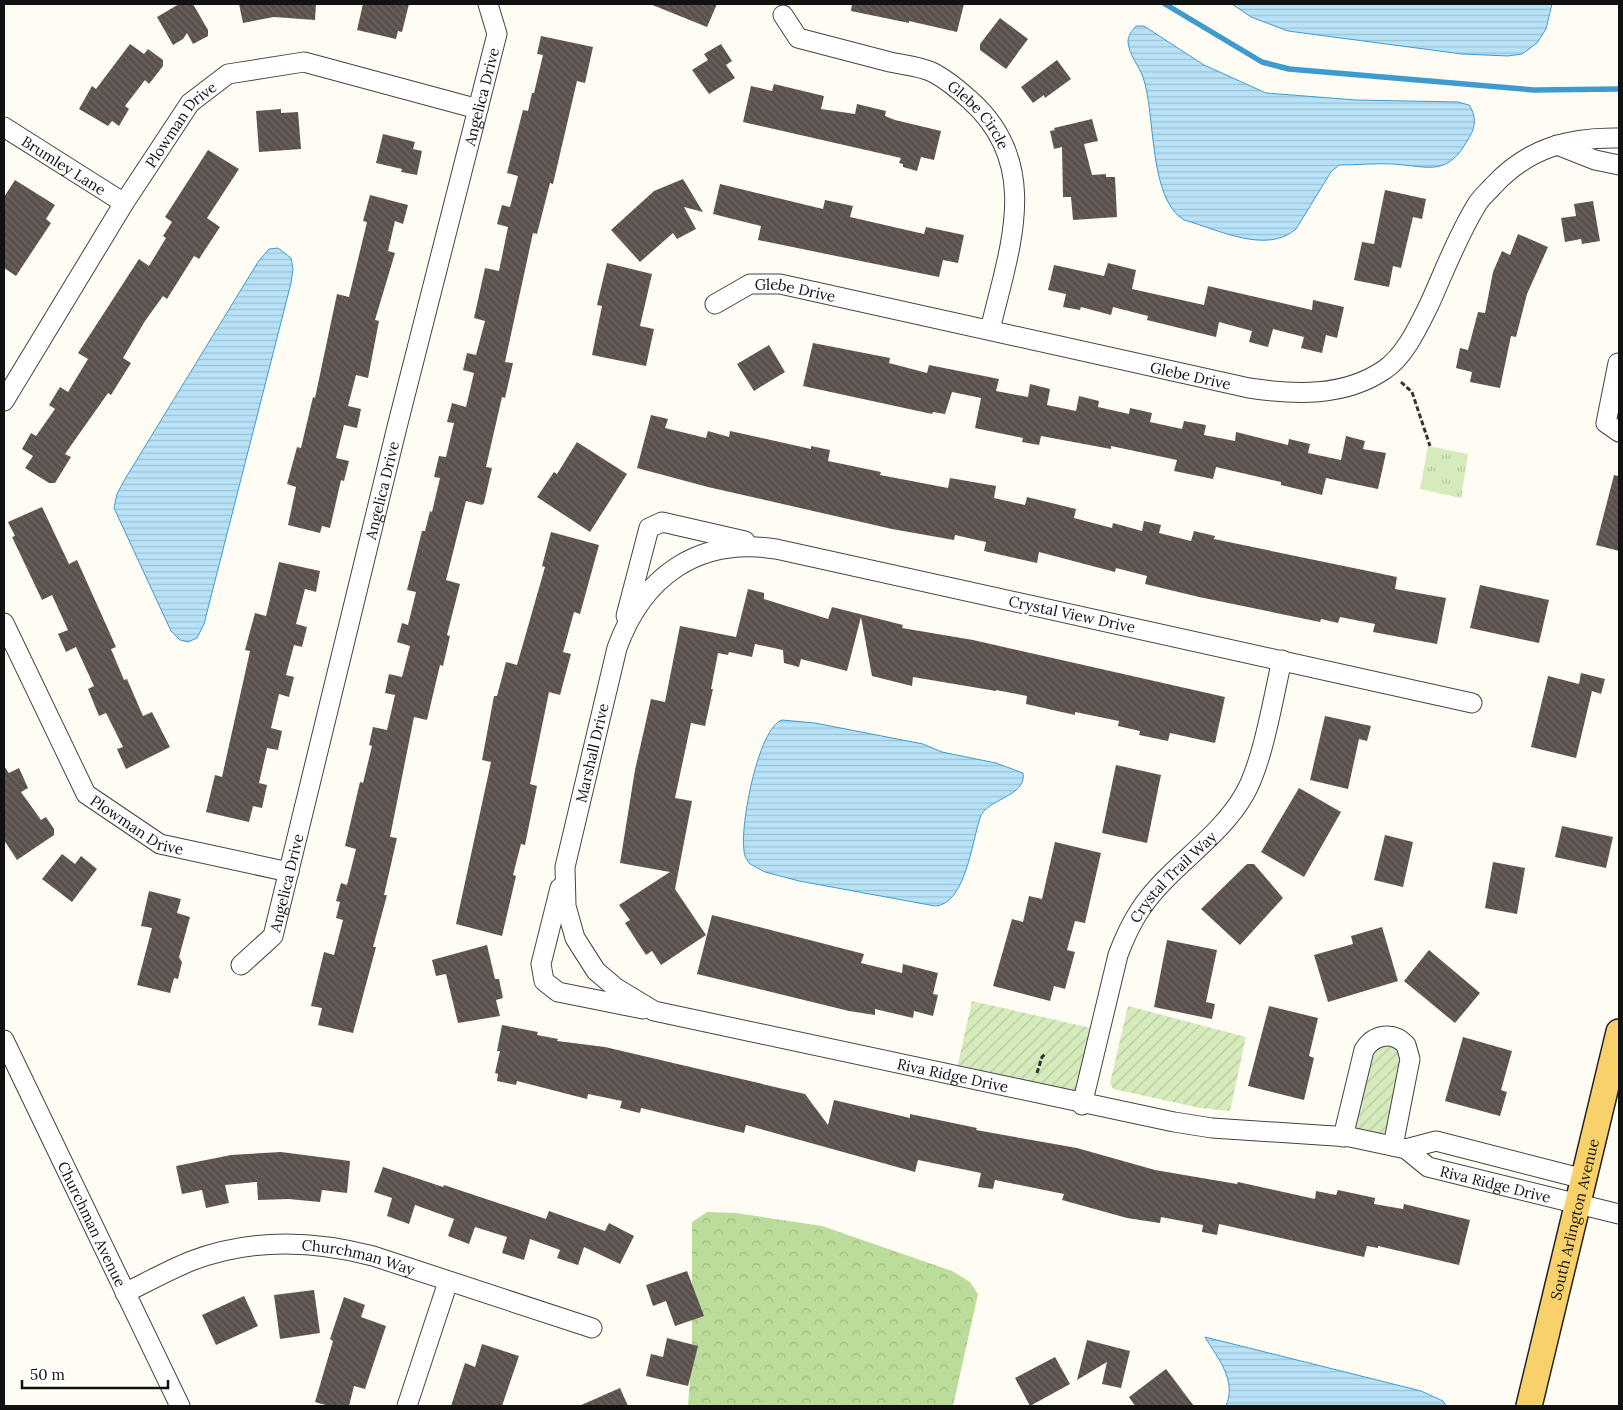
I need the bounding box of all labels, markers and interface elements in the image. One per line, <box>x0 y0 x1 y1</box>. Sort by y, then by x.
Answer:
street label: Angelica Drive <box>459 46 503 149</box>
street label: Glebe Circle <box>944 76 1014 152</box>
street label: Plowman Drive <box>141 77 220 171</box>
street label: Brumley Lane <box>18 131 110 199</box>
street label: Glebe Drive <box>755 274 837 306</box>
street label: Glebe Drive <box>1149 357 1233 393</box>
street label: Angelica Drive <box>360 439 403 542</box>
street label: Crystal View Drive <box>1007 591 1137 637</box>
street label: Marshall Drive <box>571 702 613 804</box>
street label: Plowman Drive <box>87 790 185 858</box>
street label: Crystal Trail Way <box>1125 827 1220 926</box>
street label: Angelica Drive <box>265 832 307 935</box>
street label: Riva Ridge Drive <box>895 1054 1010 1096</box>
street label: South Arlington Avenue <box>1545 1137 1602 1302</box>
street label: Churchman Avenue <box>54 1158 131 1290</box>
street label: Riva Ridge Drive <box>1438 1161 1553 1206</box>
street label: Churchman Way <box>301 1235 417 1279</box>
scale bar <box>22 1358 169 1390</box>
text: 50 m <box>30 1365 65 1384</box>

